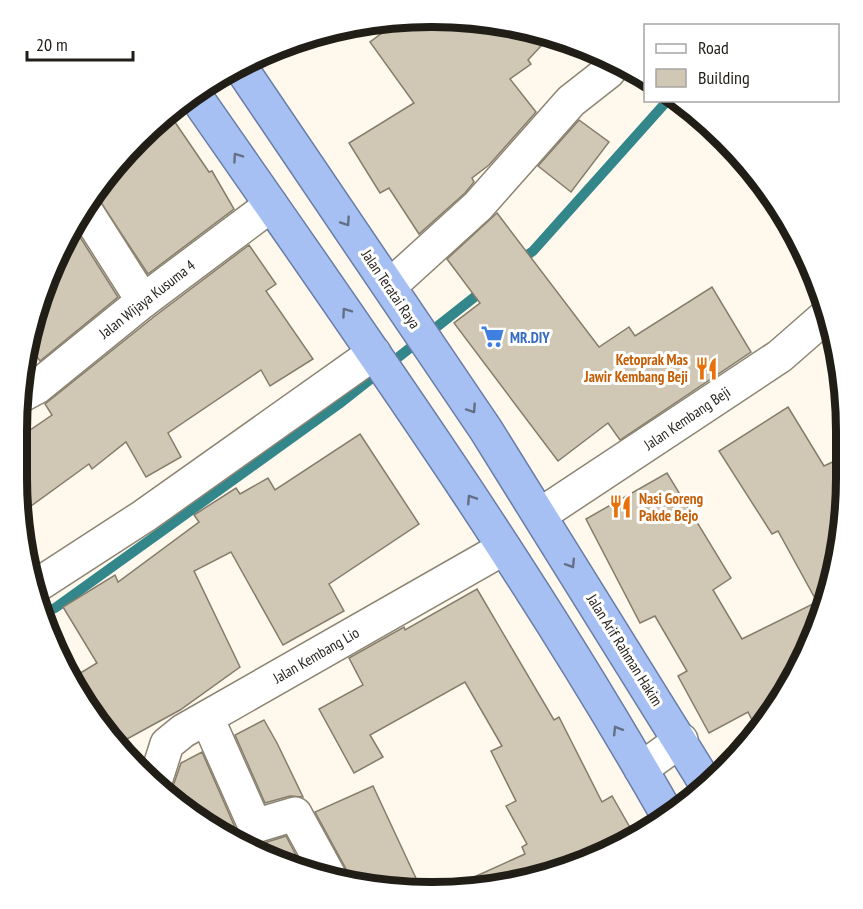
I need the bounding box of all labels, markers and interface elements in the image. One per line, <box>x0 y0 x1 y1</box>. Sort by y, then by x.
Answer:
scale bar <box>27 24 134 62</box>
legend <box>644 24 839 102</box>
text: 20 m <box>36 33 68 56</box>
text: Road <box>698 36 729 59</box>
text: Building <box>698 66 750 89</box>
one-way arrow <box>233 153 244 164</box>
one-way arrow <box>339 216 350 227</box>
street label: Jalan Teratai Raya <box>357 245 424 332</box>
street label: Jalan Wijaya Kusuma 4 <box>94 255 199 343</box>
one-way arrow <box>342 308 353 319</box>
supermarket icon: MR.DIY <box>479 324 505 350</box>
place label: MR.DIY <box>510 328 550 347</box>
place label: Ketoprak Mas Jawir Kembang Beji <box>583 350 688 386</box>
restaurant icon: Ketoprak Mas Jawir Kembang Beji <box>693 355 719 381</box>
street label: Jalan Kembang Beji <box>639 382 734 454</box>
one-way arrow <box>465 402 476 413</box>
place label: Nasi Goreng Pakde Bejo <box>639 489 704 525</box>
restaurant icon: Nasi Goreng Pakde Bejo <box>608 494 634 520</box>
one-way arrow <box>467 495 479 505</box>
one-way arrow <box>564 558 576 568</box>
street label: Jalan Arif Rahman Hakim <box>582 590 667 709</box>
street label: Jalan Kembang Lio <box>269 623 362 688</box>
one-way arrow <box>612 726 624 736</box>

